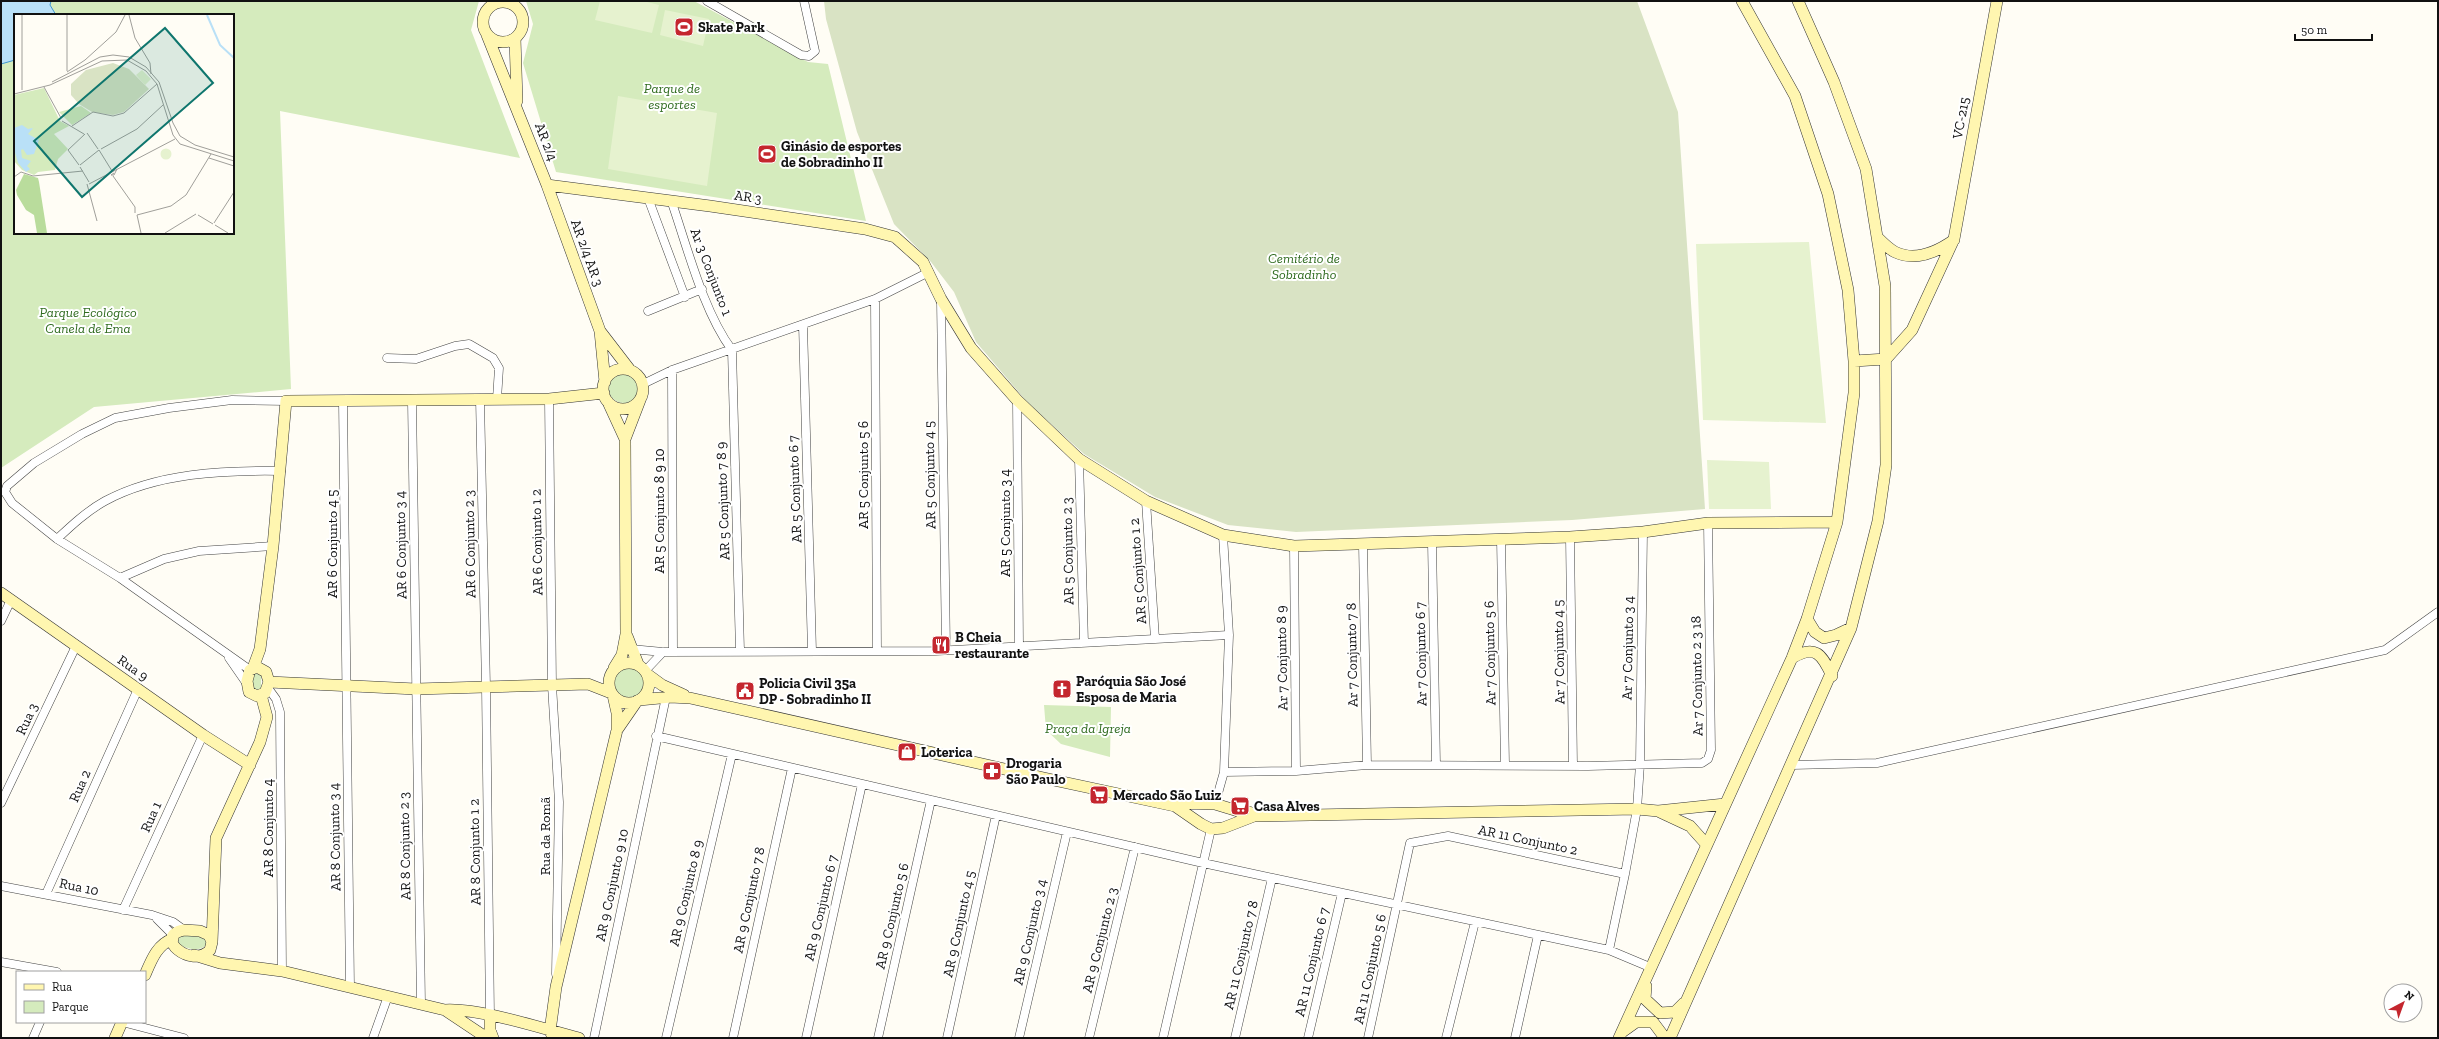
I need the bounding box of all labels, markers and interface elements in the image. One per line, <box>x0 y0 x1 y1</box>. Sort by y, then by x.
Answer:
inset map <box>14 14 234 234</box>
sports icon: Skate Park <box>673 16 695 38</box>
scale bar <box>2295 16 2372 42</box>
place label: Skate Park <box>698 19 765 36</box>
text: 50 m <box>2301 23 2328 37</box>
park label: Parque de esportes <box>644 80 700 113</box>
street label: VC-215 <box>1949 96 1973 141</box>
street label: AR 2/4 <box>531 120 561 164</box>
place label: Ginásio de esportes de Sobradinho II <box>781 138 902 171</box>
sports icon: Ginásio de esportes de Sobradinho II <box>756 143 778 165</box>
street label: AR 3 <box>733 187 763 207</box>
street label: AR 2/4 AR 3 <box>567 217 607 289</box>
street label: Ar 3 Conjunto 1 <box>686 226 736 319</box>
park label: Cemitério de Sobradinho <box>1268 250 1340 283</box>
park label: Parque Ecológico Canela de Ema <box>39 304 137 337</box>
street label: AR 5 Conjunto 5 6 <box>855 421 872 529</box>
street label: AR 5 Conjunto 4 5 <box>921 421 939 529</box>
street label: AR 5 Conjunto 6 7 <box>785 435 805 543</box>
street label: AR 5 Conjunto 7 8 9 <box>712 442 734 560</box>
street label: AR 5 Conjunto 8 9 10 <box>651 448 668 574</box>
street label: AR 5 Conjunto 3 4 <box>997 469 1014 577</box>
street label: AR 6 Conjunto 1 2 <box>528 489 546 595</box>
street label: AR 6 Conjunto 4 5 <box>324 490 341 598</box>
street label: AR 6 Conjunto 3 4 <box>392 490 410 599</box>
street label: AR 6 Conjunto 2 3 <box>461 490 479 598</box>
street label: AR 5 Conjunto 2 3 <box>1059 497 1077 605</box>
street label: AR 5 Conjunto 1 2 <box>1126 517 1150 625</box>
street label: Ar 7 Conjunto 3 4 <box>1619 595 1637 700</box>
street label: Ar 7 Conjunto 4 5 <box>1550 599 1568 705</box>
street label: Ar 7 Conjunto 6 7 <box>1412 601 1430 706</box>
street label: Ar 7 Conjunto 5 6 <box>1481 601 1499 705</box>
street label: Ar 7 Conjunto 7 8 <box>1343 603 1361 707</box>
street label: Ar 7 Conjunto 8 9 <box>1273 605 1291 711</box>
street label: Ar 7 Conjunto 2 3 18 <box>1687 616 1707 736</box>
place label: B Cheia restaurante <box>955 629 1029 662</box>
restaurant icon: B Cheia restaurante <box>930 634 952 656</box>
street label: Rua 9 <box>114 651 152 685</box>
place label: Paróquia São José Esposa de Maria <box>1076 673 1186 706</box>
place label: Policia Civil 35a DP - Sobradinho II <box>759 675 871 708</box>
church icon: Paróquia São José Esposa de Maria <box>1051 678 1073 700</box>
public building icon: Policia Civil 35a DP - Sobradinho II <box>734 680 756 702</box>
street label: Rua 3 <box>12 700 42 738</box>
park label: Praça da Igreja <box>1045 720 1131 737</box>
shop icon: Loterica <box>896 741 918 763</box>
place label: Loterica <box>921 744 973 761</box>
place label: Drogaria São Paulo <box>1006 755 1066 788</box>
pharmacy icon: Drogaria São Paulo <box>981 760 1003 782</box>
street label: Rua 2 <box>65 767 95 805</box>
street label: AR 8 Conjunto 4 <box>260 778 277 877</box>
street label: AR 8 Conjunto 3 4 <box>326 782 344 891</box>
supermarket icon: Mercado São Luiz <box>1088 784 1110 806</box>
place label: Mercado São Luiz <box>1113 787 1222 804</box>
street label: AR 8 Conjunto 2 3 <box>396 792 414 900</box>
supermarket icon: Casa Alves <box>1229 795 1251 817</box>
street label: Rua da Romã <box>537 796 554 875</box>
street label: Rua 1 <box>137 798 165 835</box>
place label: Casa Alves <box>1254 798 1320 815</box>
street label: AR 8 Conjunto 1 2 <box>466 799 484 905</box>
street label: AR 11 Conjunto 2 <box>1477 821 1579 859</box>
street label: AR 9 Conjunto 9 10 <box>592 827 632 943</box>
street label: AR 9 Conjunto 8 9 <box>665 838 707 948</box>
street label: AR 9 Conjunto 7 8 <box>729 845 769 955</box>
street label: AR 9 Conjunto 6 7 <box>801 853 842 962</box>
street label: AR 9 Conjunto 5 6 <box>872 861 912 971</box>
street label: AR 9 Conjunto 4 5 <box>939 869 979 979</box>
street label: Rua 10 <box>58 875 100 899</box>
street label: AR 9 Conjunto 3 4 <box>1010 877 1051 987</box>
street label: AR 9 Conjunto 2 3 <box>1079 885 1121 994</box>
street label: AR 11 Conjunto 7 8 <box>1220 899 1262 1011</box>
street label: AR 11 Conjunto 6 7 <box>1291 905 1333 1018</box>
street label: AR 11 Conjunto 5 6 <box>1350 913 1390 1025</box>
legend <box>16 971 146 1023</box>
text: Rua <box>52 980 72 994</box>
north arrow <box>2383 983 2423 1023</box>
text: N <box>2402 988 2417 1004</box>
text: Parque <box>52 1000 89 1014</box>

